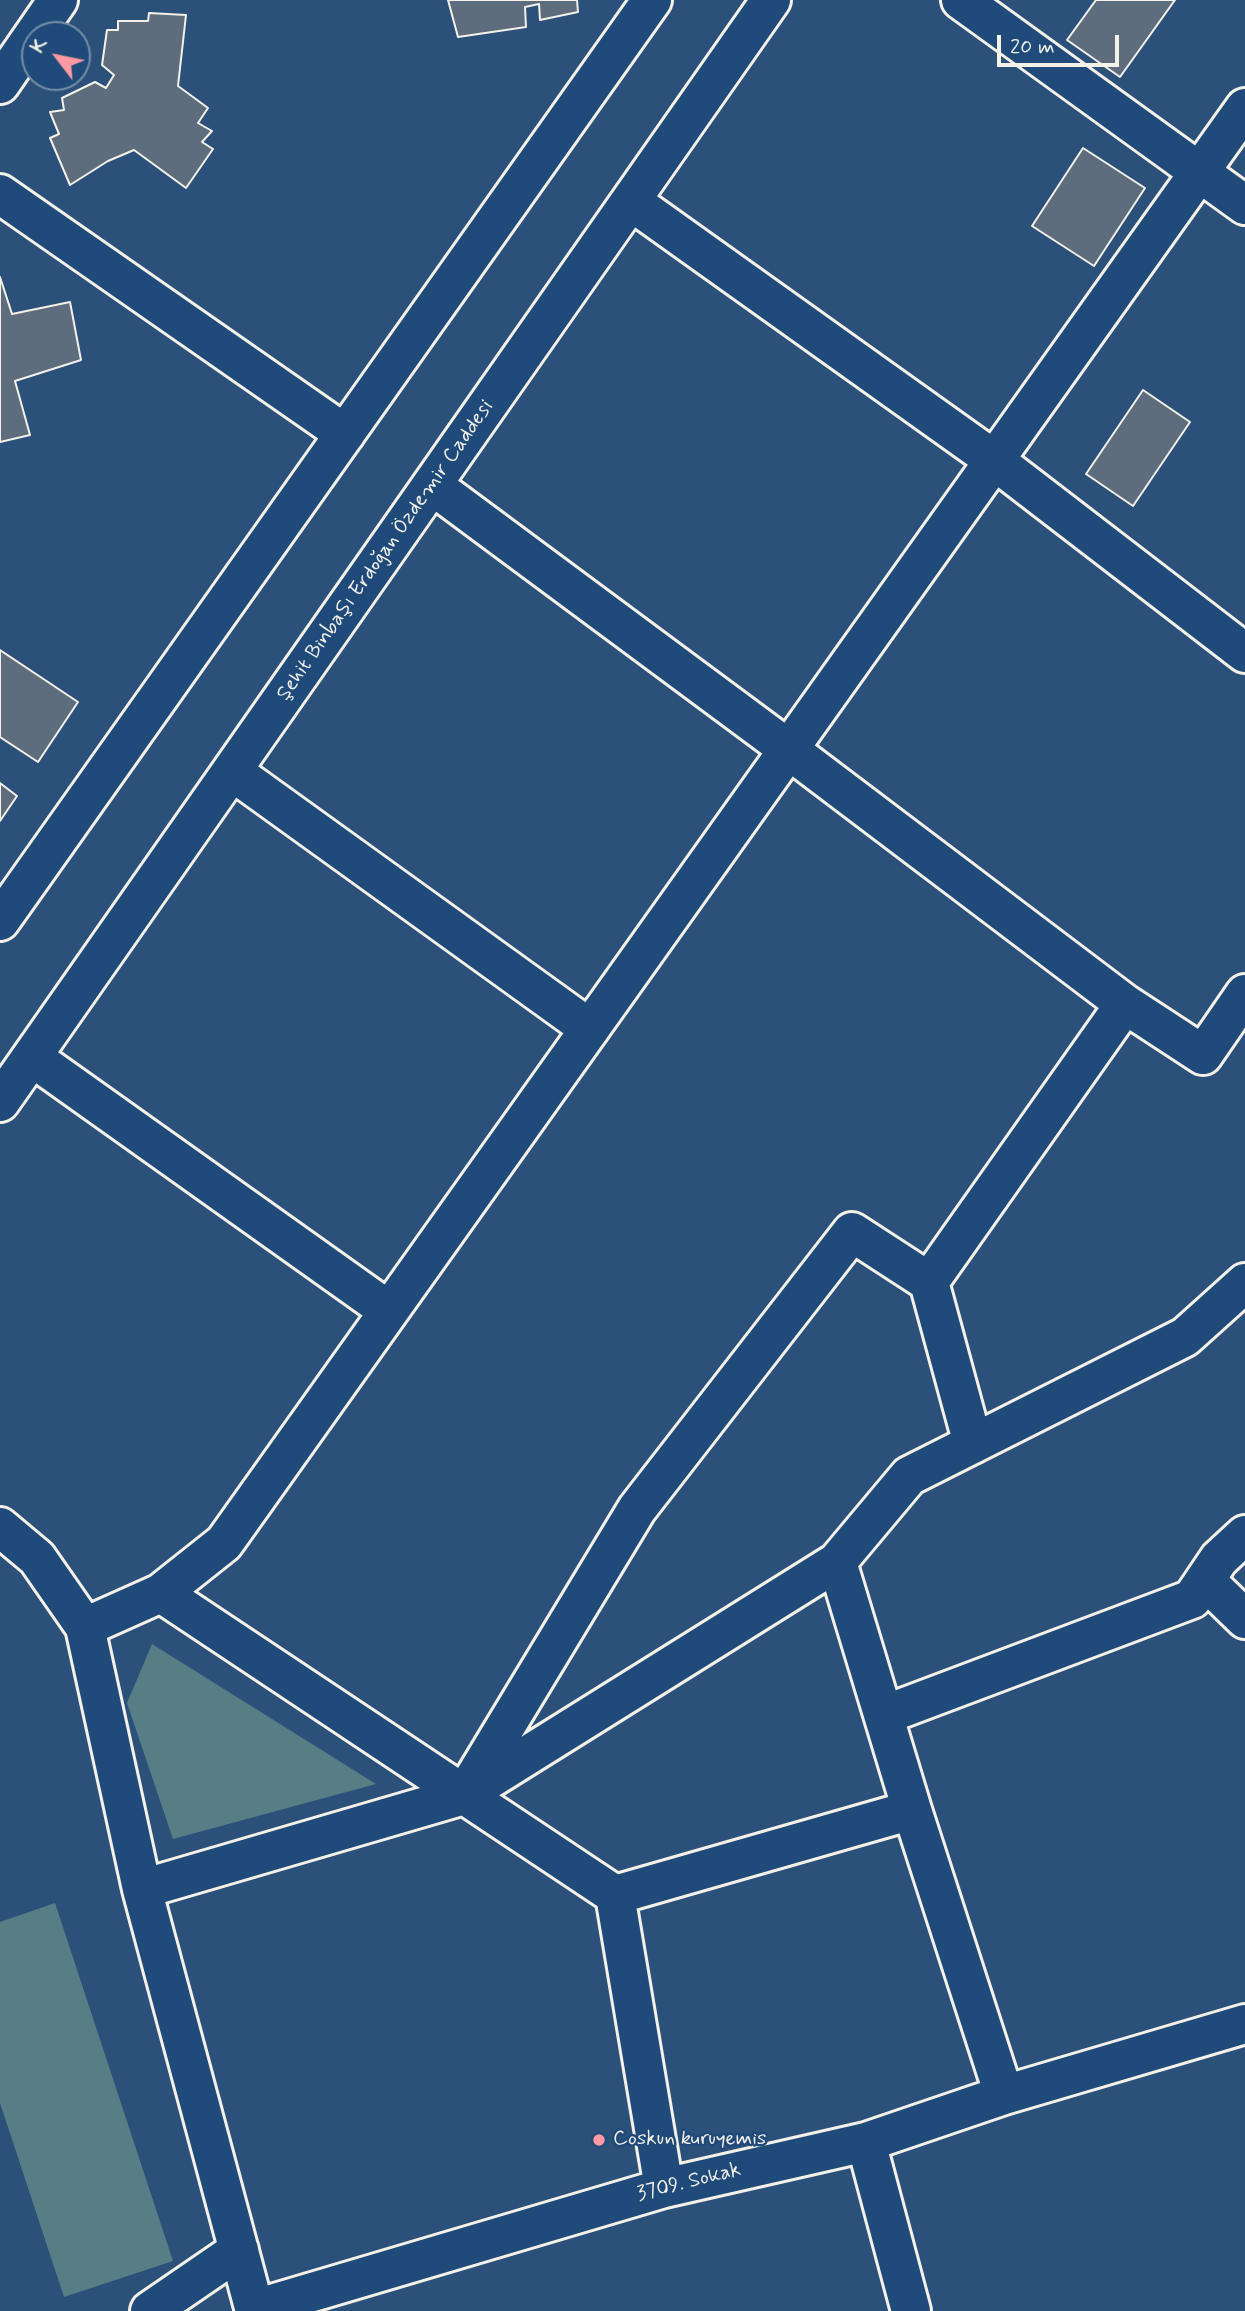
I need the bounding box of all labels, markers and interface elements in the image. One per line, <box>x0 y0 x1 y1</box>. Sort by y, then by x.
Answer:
north arrow <box>21 21 91 91</box>
scale bar <box>1000 21 1122 65</box>
text: K <box>25 33 54 58</box>
text: 20 m <box>1010 33 1055 61</box>
street label: Şehit Binbaşı Erdoğan Özdemir Caddesi <box>272 396 500 706</box>
place label: Coskun kuruyemis <box>613 2127 766 2153</box>
marker: Coskun kuruyemis <box>591 2132 607 2148</box>
street label: 3709. Sokak <box>634 2158 744 2208</box>

